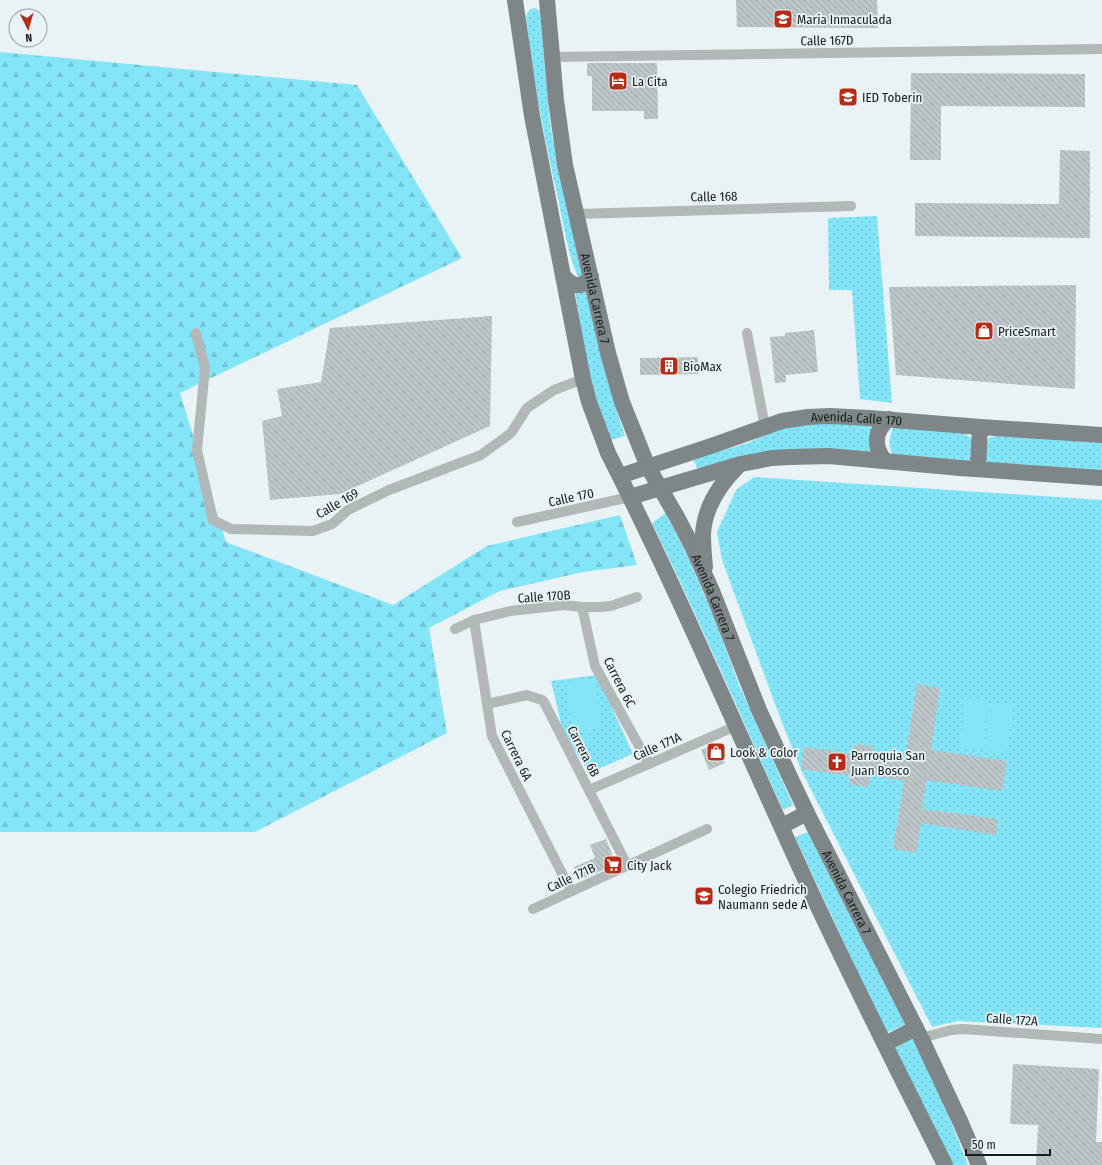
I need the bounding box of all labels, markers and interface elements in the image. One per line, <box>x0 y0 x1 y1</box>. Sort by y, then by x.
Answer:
north arrow <box>8 8 48 48</box>
school or university icon: María Inmaculada <box>772 8 794 30</box>
place label: María Inmaculada <box>797 12 892 27</box>
text: N <box>25 31 33 44</box>
street label: Calle 167D <box>800 33 854 48</box>
hotel icon: La Cita <box>607 70 629 92</box>
place label: La Cita <box>632 74 668 89</box>
school or university icon: IED Toberin <box>837 86 859 108</box>
place label: IED Toberin <box>862 90 922 105</box>
street label: Calle 168 <box>690 189 738 204</box>
street label: Avenida Carrera 7 <box>577 252 613 345</box>
shop icon: PriceSmart <box>973 320 995 342</box>
place label: PriceSmart <box>998 324 1056 339</box>
building icon: BioMax <box>658 355 680 377</box>
place label: BioMax <box>683 359 722 374</box>
street label: Avenida Calle 170 <box>810 409 903 429</box>
street label: Calle 169 <box>313 485 361 522</box>
street label: Calle 170 <box>547 485 595 510</box>
street label: Avenida Carrera 7 <box>689 552 738 643</box>
street label: Calle 170B <box>517 587 571 606</box>
street label: Carrera 6C <box>600 655 639 710</box>
street label: Carrera 6B <box>564 723 603 779</box>
street label: Carrera 6A <box>498 727 535 783</box>
street label: Calle 171A <box>631 729 684 764</box>
shop icon: Look & Color <box>705 741 727 763</box>
place label: Look & Color <box>730 745 798 760</box>
place label: Parroquia San Juan Bosco <box>851 748 925 778</box>
church icon: Parroquia San Juan Bosco <box>826 751 848 773</box>
street label: Avenida Carrera 7 <box>819 848 874 937</box>
supermarket icon: City Jack <box>602 854 624 876</box>
place label: City Jack <box>627 858 672 873</box>
street label: Calle 171B <box>545 860 598 895</box>
place label: Colegio Friedrich Naumann sede A <box>718 882 808 912</box>
school or university icon: Colegio Friedrich Naumann sede A <box>693 885 715 907</box>
street label: Calle 172A <box>986 1010 1038 1029</box>
scale bar <box>966 1131 1050 1157</box>
text: 50 m <box>972 1138 996 1152</box>

